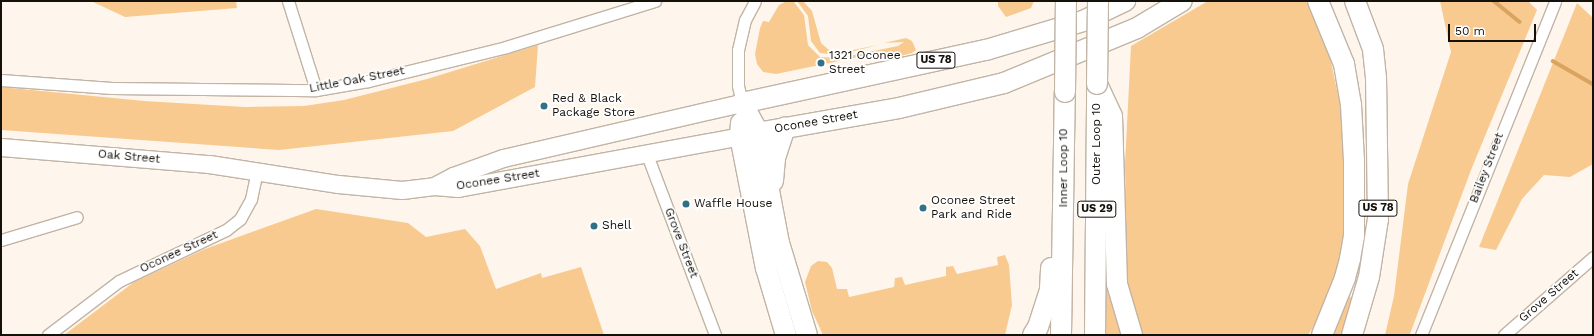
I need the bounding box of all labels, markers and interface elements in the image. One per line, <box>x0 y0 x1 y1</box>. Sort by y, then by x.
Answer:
scale bar <box>1450 16 1538 42</box>
text: 50 m <box>1455 24 1485 38</box>
place label: 1321 Oconee Street <box>829 49 901 77</box>
road number: US 78 <box>916 51 956 69</box>
marker: 1321 Oconee Street <box>816 58 826 68</box>
street label: Little Oak Street <box>308 64 406 96</box>
place label: Red & Black Package Store <box>552 92 635 120</box>
marker: Red & Black Package Store <box>539 101 549 111</box>
street label: Outer Loop 10 <box>1090 103 1104 185</box>
street label: Oconee Street <box>773 108 859 136</box>
street label: Inner Loop 10 <box>1057 128 1071 208</box>
street label: Bailey Street <box>1467 131 1507 205</box>
street label: Oak Street <box>97 147 161 167</box>
street label: Oconee Street <box>455 166 541 194</box>
place label: Oconee Street Park and Ride <box>931 194 1015 222</box>
place label: Waffle House <box>694 197 772 211</box>
marker: Waffle House <box>681 199 691 209</box>
road number: US 78 <box>1358 199 1398 217</box>
road number: US 29 <box>1077 200 1117 218</box>
marker: Oconee Street Park and Ride <box>918 203 928 213</box>
street label: Grove Street <box>661 206 701 280</box>
place label: Shell <box>602 219 631 233</box>
marker: Shell <box>589 221 599 231</box>
street label: Oconee Street <box>138 228 220 276</box>
street label: Grove Street <box>1516 266 1582 326</box>

